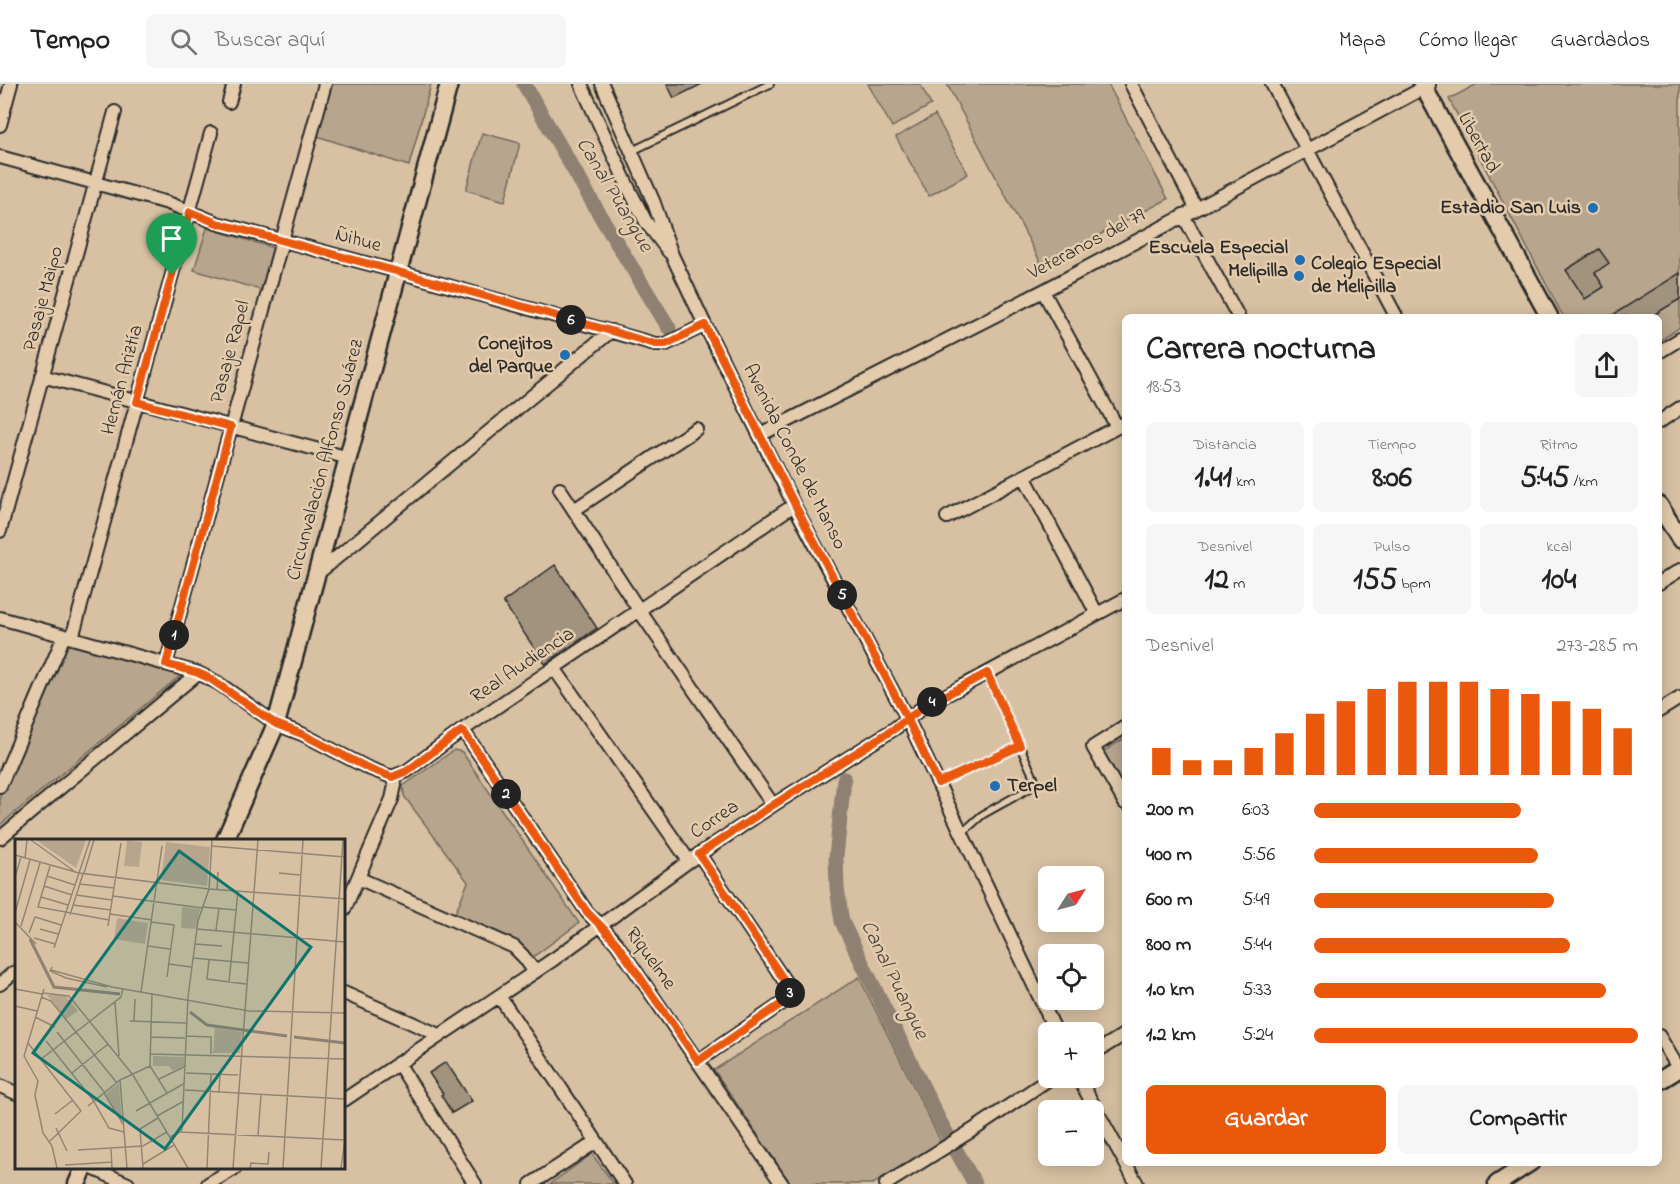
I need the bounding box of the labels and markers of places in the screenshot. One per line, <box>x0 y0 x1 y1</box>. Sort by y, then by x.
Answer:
place label: Estadio San Luis <box>1440 194 1581 223</box>
marker: Estadio San Luis <box>1586 201 1600 215</box>
pin <box>146 213 197 275</box>
place label: Escuela Especial Melipilla <box>1149 234 1288 286</box>
place label: Colegio Especial de Melipilla <box>1311 250 1441 302</box>
marker: Escuela Especial Melipilla <box>1293 253 1307 267</box>
marker: Colegio Especial de Melipilla <box>1292 269 1306 283</box>
pin: 6 <box>556 305 586 335</box>
place label: Conejitos del Parque <box>468 330 554 382</box>
marker: Conejitos del Parque <box>558 348 572 362</box>
pin: 5 <box>827 580 857 610</box>
pin: 1 <box>159 620 189 650</box>
pin: 4 <box>917 687 947 717</box>
place label: Terpel <box>1007 772 1057 801</box>
pin: 2 <box>491 779 521 809</box>
marker: Terpel <box>988 779 1002 793</box>
pin: 3 <box>775 978 805 1008</box>

